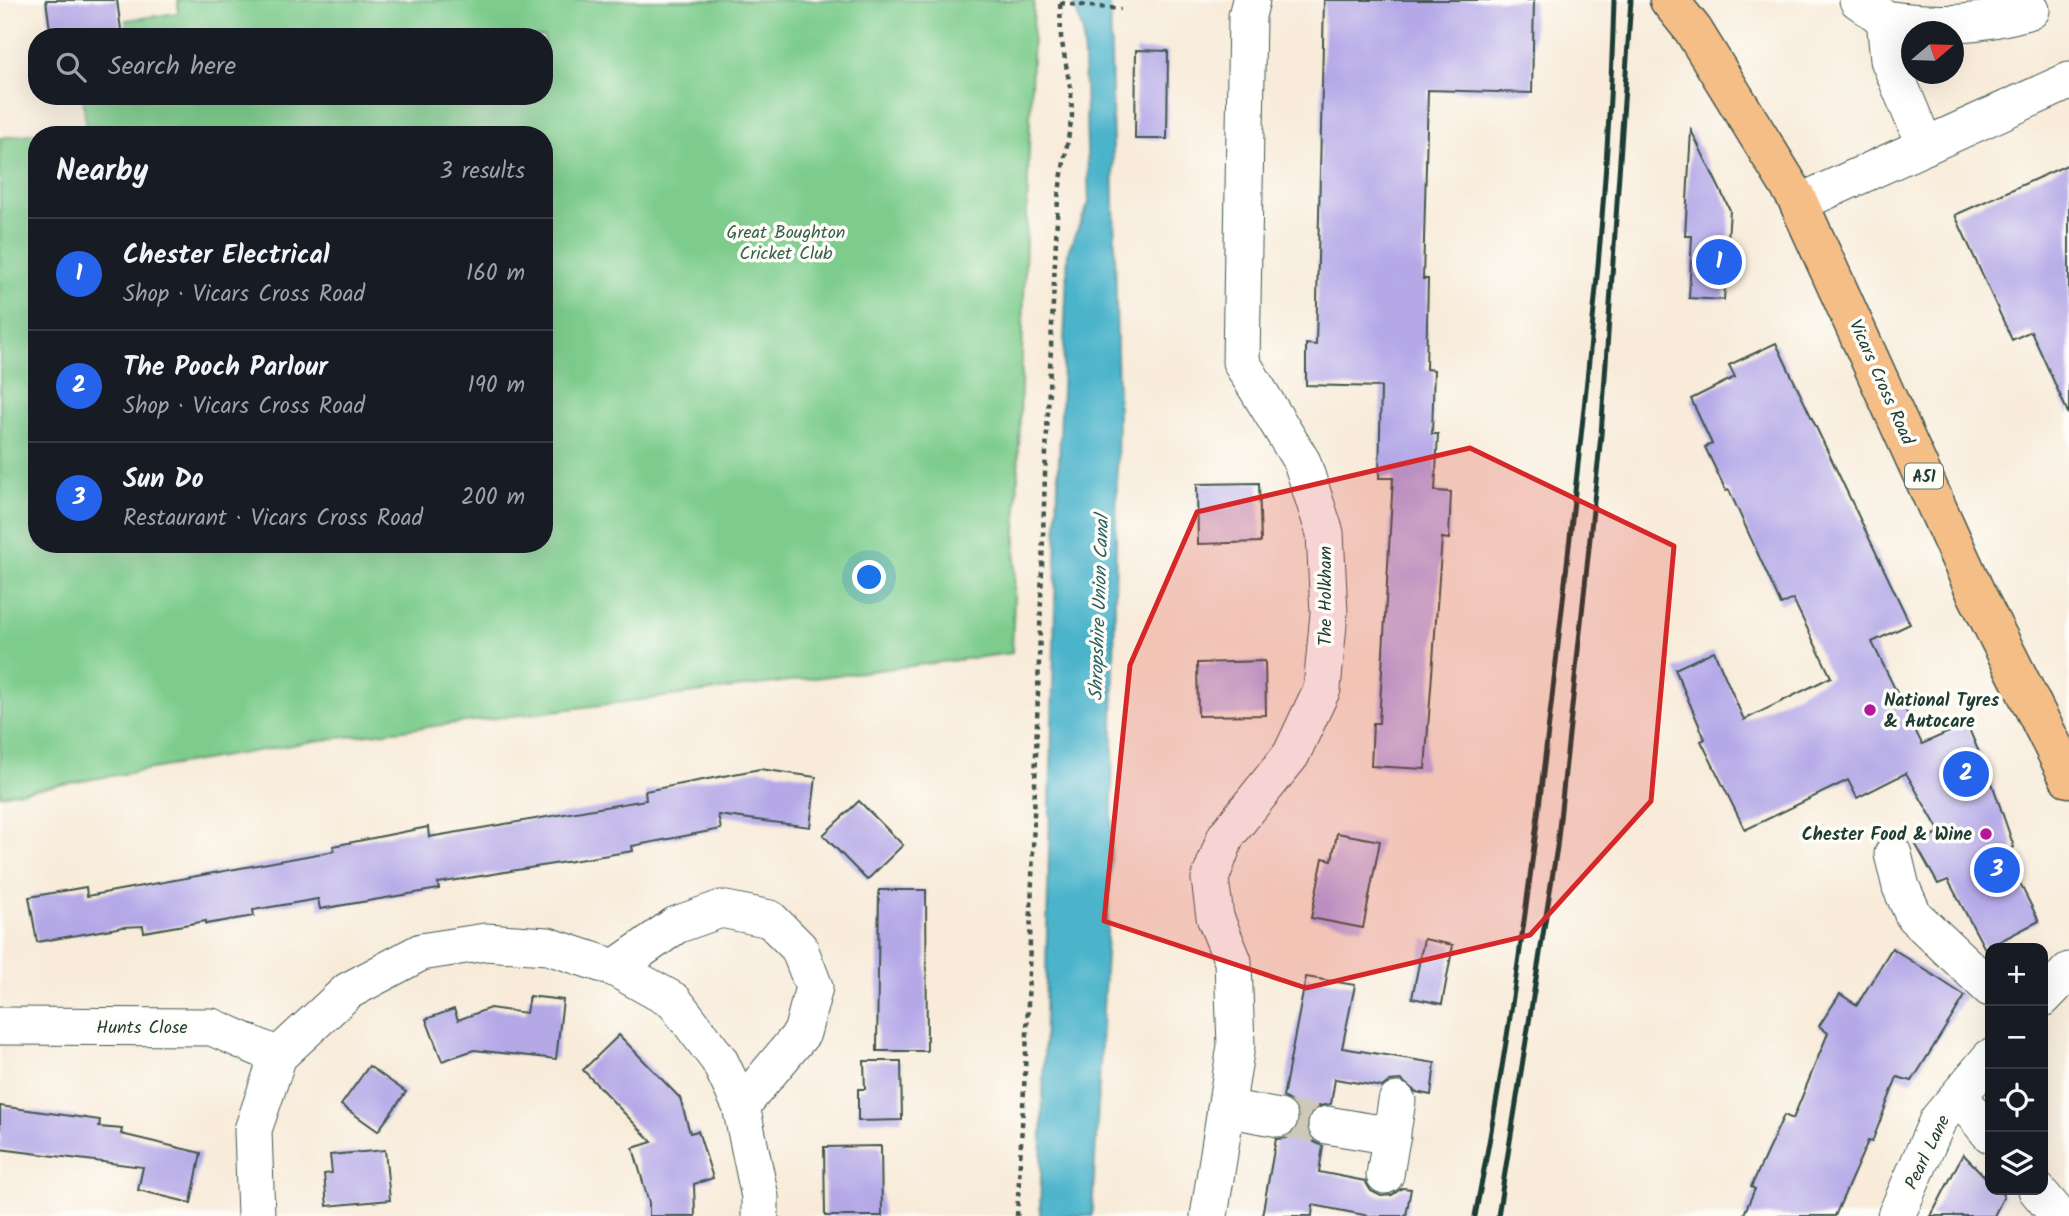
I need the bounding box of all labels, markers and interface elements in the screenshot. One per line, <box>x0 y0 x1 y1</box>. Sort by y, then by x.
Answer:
north arrow <box>1901 21 1964 84</box>
search box <box>28 28 553 105</box>
text: Search here <box>108 46 236 88</box>
icon: search <box>52 48 90 86</box>
text: Nearby <box>56 148 148 196</box>
text: 3 results <box>439 154 525 190</box>
park label: Great Boughton Cricket Club <box>727 219 845 269</box>
text: Chester Electrical <box>123 235 330 277</box>
pin: 1 <box>1696 236 1742 288</box>
text: 1 <box>76 256 82 292</box>
text: 160 m <box>466 256 525 292</box>
text: Shop · Vicars Cross Road <box>123 277 365 313</box>
street label: Vicars Cross Road <box>1840 315 1922 451</box>
text: The Pooch Parlour <box>123 347 328 389</box>
text: 2 <box>72 368 86 404</box>
text: 190 m <box>468 368 525 404</box>
text: Shop · Vicars Cross Road <box>123 389 365 425</box>
text: Sun Do <box>123 459 204 501</box>
road number: A51 <box>1905 463 1943 489</box>
text: 3 <box>73 480 85 516</box>
text: 200 m <box>461 480 525 516</box>
text: Restaurant · Vicars Cross Road <box>123 501 423 537</box>
water label: Shropshire Union Canal <box>1082 511 1118 701</box>
street label: The Holkham <box>1312 546 1341 646</box>
your location <box>852 560 886 594</box>
place label: National Tyres & Autocare <box>1884 687 2000 737</box>
marker: National Tyres & Autocare <box>1862 702 1878 718</box>
pin: 2 <box>1943 748 1989 800</box>
place label: Chester Food & Wine <box>1802 821 1972 850</box>
marker: Chester Food & Wine <box>1978 826 1994 842</box>
pin: 3 <box>1974 844 2020 896</box>
map controls <box>1985 943 2048 1195</box>
button: + <box>1985 943 2048 1006</box>
button: − <box>1985 1006 2048 1069</box>
street label: Hunts Close <box>96 1014 188 1043</box>
button: locate <box>1985 1069 2048 1132</box>
street label: Pearl Lane <box>1898 1110 1959 1195</box>
button: layers <box>1985 1132 2048 1195</box>

